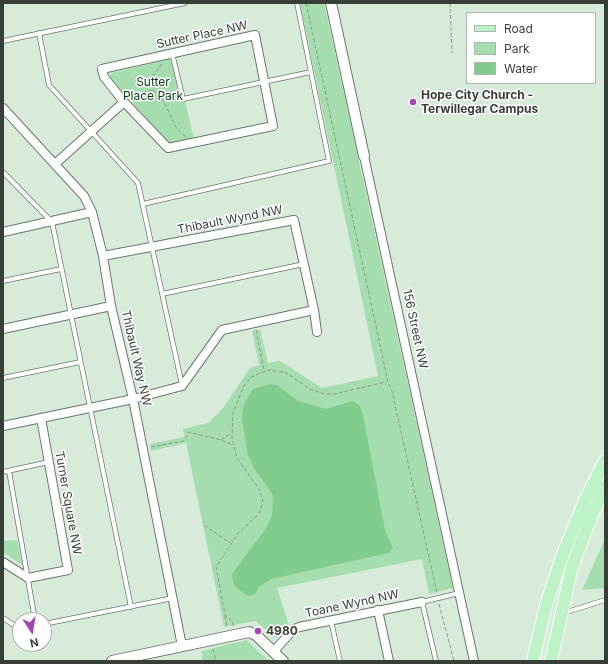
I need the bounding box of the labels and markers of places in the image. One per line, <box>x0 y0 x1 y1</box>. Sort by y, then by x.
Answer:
place label: Hope City Church - Terwillegar Campus <box>421 88 538 116</box>
marker: Hope City Church - Terwillegar Campus <box>408 97 418 107</box>
place label: 4980 <box>266 624 298 638</box>
marker: 4980 <box>253 626 263 636</box>

